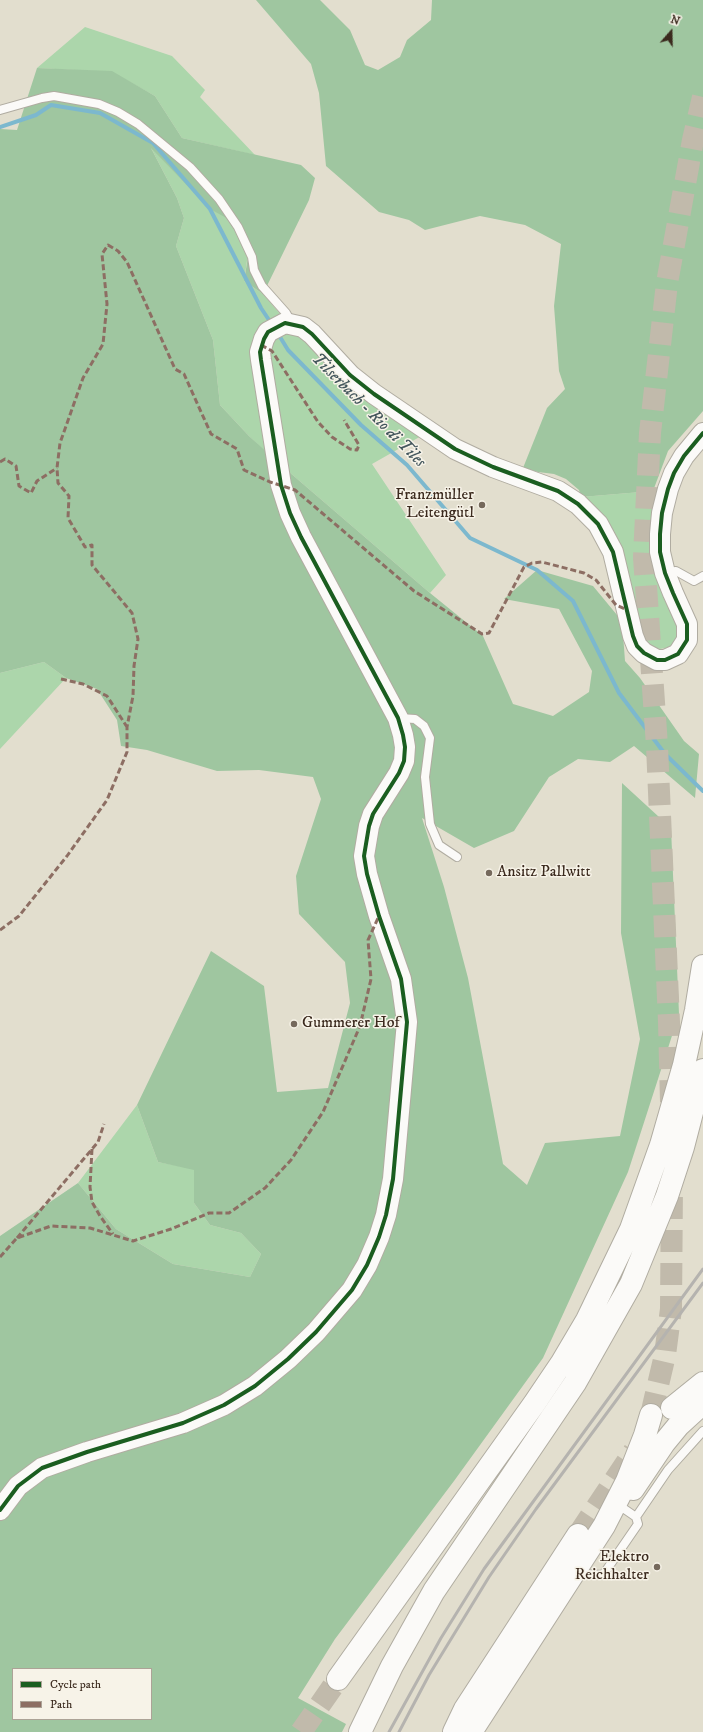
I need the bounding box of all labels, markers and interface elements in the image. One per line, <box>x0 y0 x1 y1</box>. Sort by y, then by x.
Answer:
north arrow <box>651 12 691 52</box>
text: N <box>668 13 682 29</box>
water label: Tilserbach - Rio di Tiles <box>307 350 429 472</box>
place label: Franzmüller Leitengütl <box>395 486 474 524</box>
marker: Franzmüller Leitengütl <box>477 500 487 510</box>
place label: Ansitz Pallwitt <box>497 863 591 883</box>
marker: Ansitz Pallwitt <box>484 868 494 878</box>
place label: Gummerer Hof <box>302 1014 400 1034</box>
marker: Gummerer Hof <box>289 1019 299 1029</box>
place label: Elektro Reichhalter <box>575 1548 649 1586</box>
marker: Elektro Reichhalter <box>652 1562 662 1572</box>
legend <box>12 1668 152 1720</box>
text: Cycle path <box>50 1677 101 1692</box>
text: Path <box>50 1697 72 1712</box>

